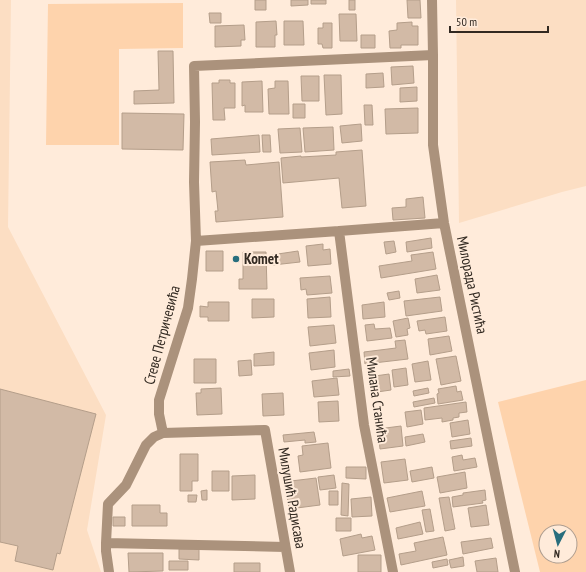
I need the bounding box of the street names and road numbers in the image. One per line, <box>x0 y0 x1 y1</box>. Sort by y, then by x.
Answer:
street label: Милорада Ристића <box>453 234 492 335</box>
street label: Стеве Петричевића <box>139 283 184 386</box>
street label: Милана Станића <box>362 356 393 444</box>
street label: Милушић Радисава <box>274 446 311 550</box>

